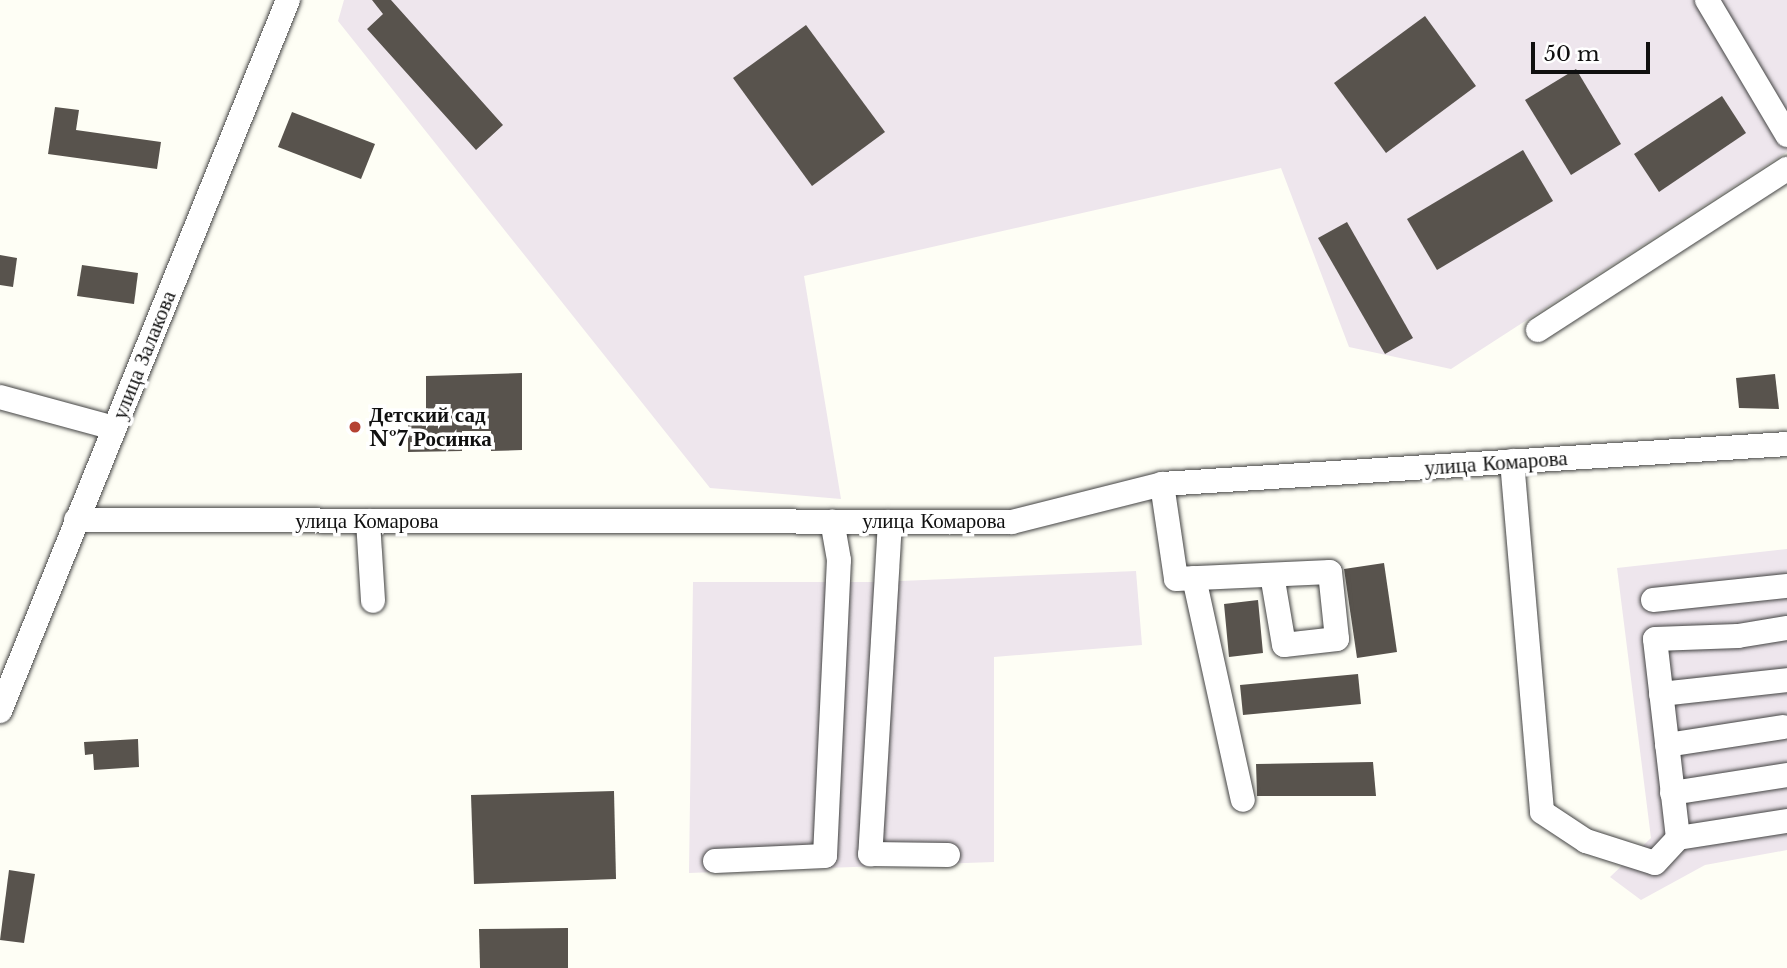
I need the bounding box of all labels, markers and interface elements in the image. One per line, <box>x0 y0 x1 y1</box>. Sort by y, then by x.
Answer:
scale bar <box>1535 28 1654 72</box>
text: 50 m <box>1544 41 1599 67</box>
street label: улица Залакова <box>107 287 181 423</box>
place label: Детский сад №7 Росинка <box>369 402 492 452</box>
marker: Детский сад №7 Росинка <box>347 419 363 435</box>
street label: улица Комарова <box>1424 445 1568 481</box>
street label: улица Комарова <box>295 508 439 534</box>
street label: улица Комарова <box>862 508 1006 534</box>

